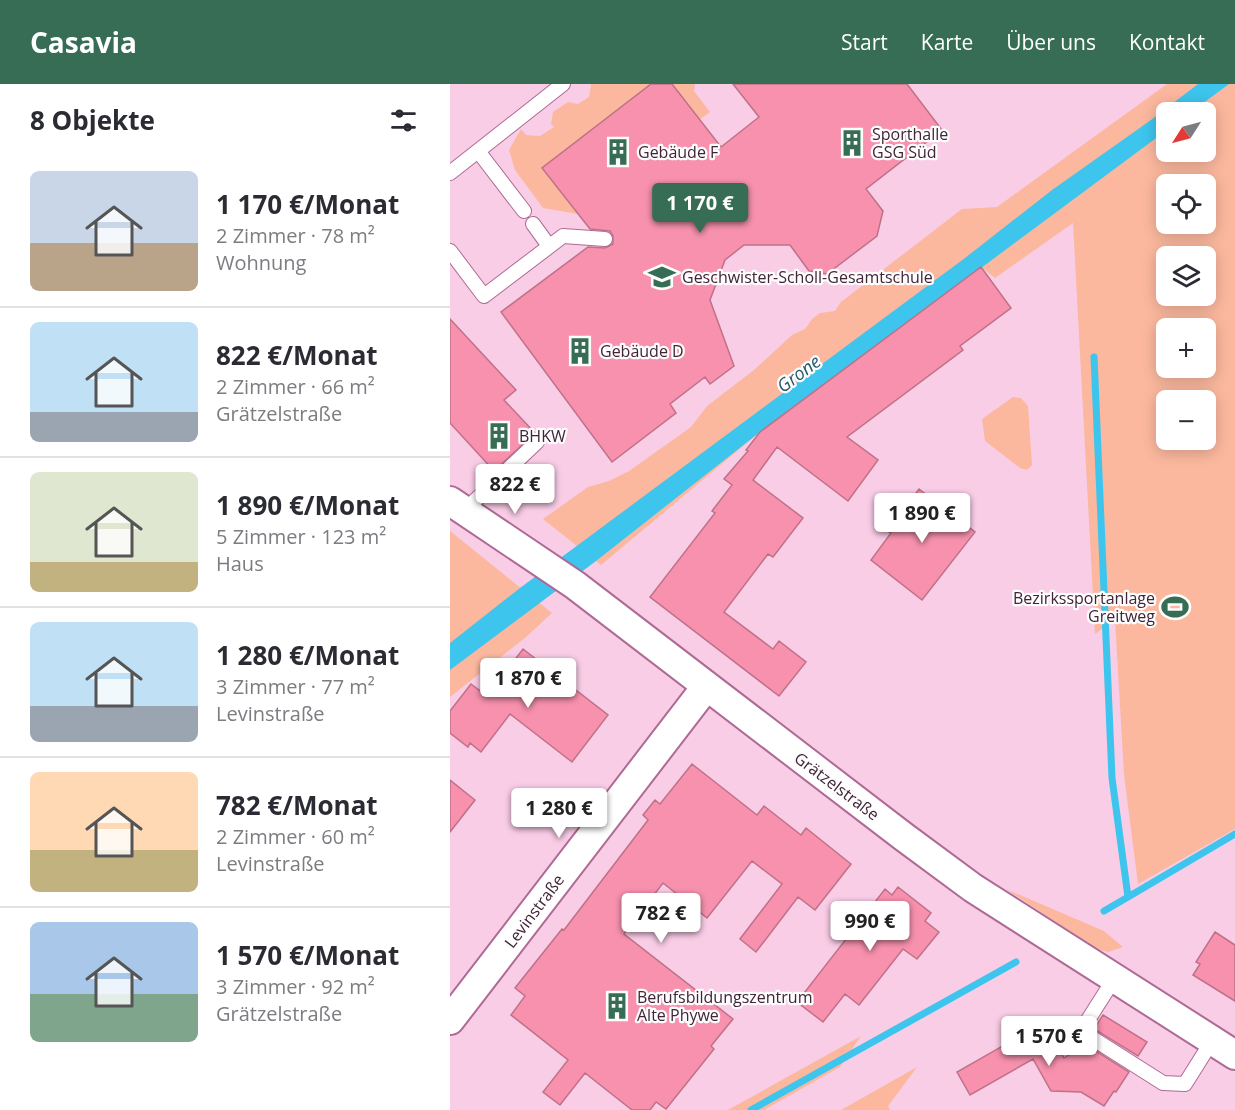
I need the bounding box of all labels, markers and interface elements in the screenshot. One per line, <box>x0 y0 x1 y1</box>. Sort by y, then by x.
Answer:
text: Casavia <box>30 23 137 61</box>
text: Start <box>841 28 888 56</box>
text: Karte <box>921 28 973 56</box>
text: Über uns <box>1006 28 1096 56</box>
text: Kontakt <box>1129 28 1205 56</box>
text: 8 Objekte <box>30 102 155 138</box>
north arrow <box>1156 102 1216 162</box>
map controls <box>1156 102 1216 450</box>
icon: filters <box>387 104 420 137</box>
place label: Sporthalle GSG Süd <box>872 123 948 163</box>
building icon: Sporthalle GSG Süd <box>837 128 867 158</box>
building icon: Gebäude F <box>603 137 633 167</box>
place label: Gebäude F <box>638 141 718 163</box>
button: locate <box>1156 174 1216 234</box>
pin: 1 170 € <box>645 183 755 234</box>
text: 1 170 €/Monat <box>216 186 399 222</box>
text: 1 170 € <box>666 189 734 216</box>
icon: home <box>78 195 150 267</box>
text: 2 Zimmer · 78 m² <box>216 222 375 249</box>
button: layers <box>1156 246 1216 306</box>
text: Wohnung <box>216 249 306 276</box>
school or university icon: Geschwister-Scholl-Gesamtschule <box>647 262 677 292</box>
place label: Geschwister-Scholl-Gesamtschule <box>682 266 933 288</box>
button: + <box>1156 318 1216 378</box>
building icon: Gebäude D <box>565 336 595 366</box>
text: 822 €/Monat <box>216 337 378 373</box>
place label: Gebäude D <box>600 340 684 362</box>
icon: home <box>78 346 150 418</box>
water label: Grone <box>772 349 825 397</box>
text: 2 Zimmer · 66 m² <box>216 373 375 400</box>
button: − <box>1156 390 1216 450</box>
text: Grätzelstraße <box>216 400 342 427</box>
building icon: BHKW <box>484 421 514 451</box>
place label: BHKW <box>519 425 566 447</box>
pin: 822 € <box>473 464 557 515</box>
text: 822 € <box>490 470 540 497</box>
text: 1 890 €/Monat <box>216 487 399 523</box>
pin: 1 890 € <box>867 493 977 544</box>
icon: home <box>78 496 150 568</box>
text: 1 890 € <box>888 499 956 526</box>
text: 5 Zimmer · 123 m² <box>216 523 386 550</box>
text: Haus <box>216 550 264 577</box>
place label: Bezirkssportanlage Greitweg <box>1013 587 1155 627</box>
sports icon: Bezirkssportanlage Greitweg <box>1160 592 1190 622</box>
text: 1 280 €/Monat <box>216 637 399 673</box>
icon: home <box>78 646 150 718</box>
pin: 1 870 € <box>473 658 583 709</box>
text: 1 870 € <box>494 664 562 691</box>
text: 3 Zimmer · 77 m² <box>216 673 375 700</box>
text: Levinstraße <box>216 700 325 727</box>
street label: Grätzelstraße <box>790 747 884 825</box>
text: 782 €/Monat <box>216 787 378 823</box>
pin: 1 280 € <box>504 788 614 839</box>
text: 1 280 € <box>525 794 593 821</box>
icon: home <box>78 796 150 868</box>
text: 2 Zimmer · 60 m² <box>216 823 375 850</box>
text: Levinstraße <box>216 850 325 877</box>
street label: Levinstraße <box>499 870 569 952</box>
pin: 782 € <box>619 893 703 944</box>
text: 782 € <box>636 899 686 926</box>
pin: 990 € <box>828 901 912 952</box>
text: 990 € <box>845 907 895 934</box>
text: 1 570 €/Monat <box>216 937 399 973</box>
icon: home <box>78 946 150 1018</box>
text: 3 Zimmer · 92 m² <box>216 973 375 1000</box>
place label: Berufsbildungszentrum Alte Phywe <box>637 986 812 1026</box>
building icon: Berufsbildungszentrum Alte Phywe <box>602 991 632 1021</box>
text: Grätzelstraße <box>216 1000 342 1027</box>
pin: 1 570 € <box>994 1016 1104 1067</box>
text: 1 570 € <box>1015 1022 1083 1049</box>

